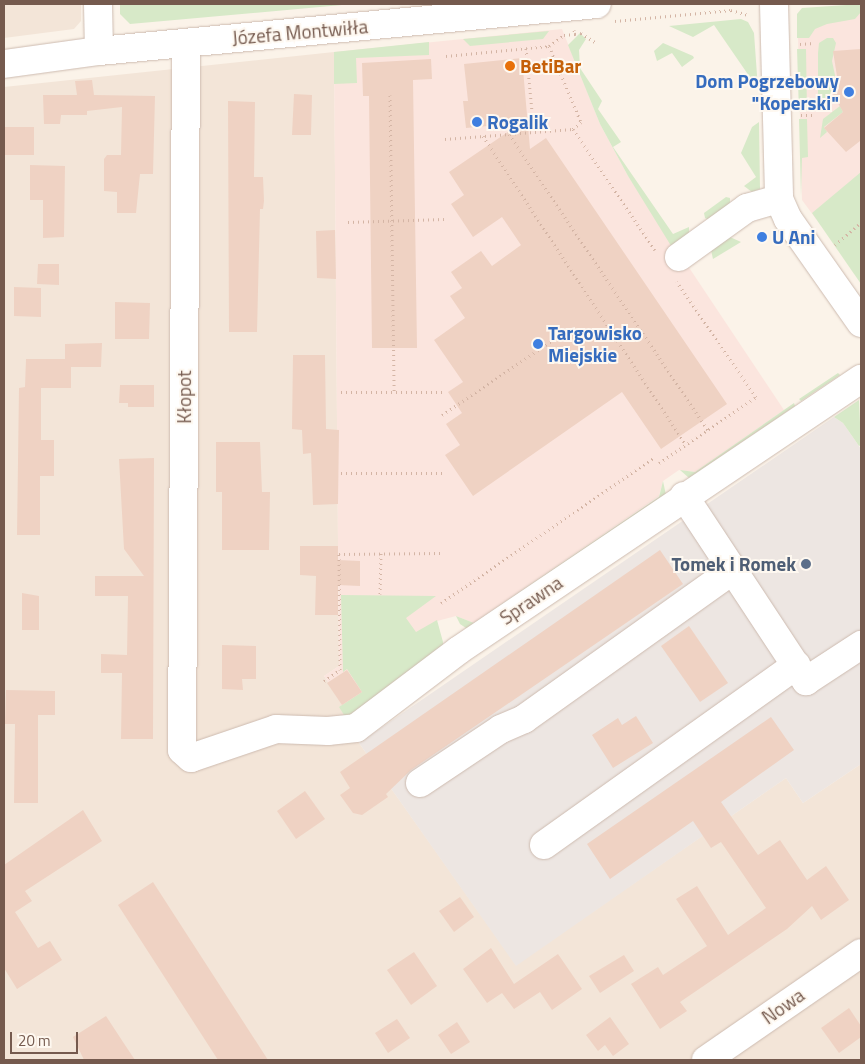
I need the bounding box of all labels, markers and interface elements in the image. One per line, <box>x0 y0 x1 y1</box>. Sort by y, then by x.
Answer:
street label: Józefa Montwiłła <box>231 15 369 49</box>
place label: BetiBar <box>520 55 581 77</box>
marker: BetiBar <box>504 60 516 72</box>
place label: Dom Pogrzebowy "Koperski" <box>695 70 839 114</box>
marker: Dom Pogrzebowy "Koperski" <box>843 86 855 98</box>
place label: Rogalik <box>487 111 548 133</box>
marker: Rogalik <box>471 116 483 128</box>
place label: U Ani <box>772 226 815 248</box>
marker: U Ani <box>756 231 768 243</box>
place label: Targowisko Miejskie <box>548 322 642 366</box>
marker: Targowisko Miejskie <box>532 338 544 350</box>
street label: Kłopot <box>173 370 195 424</box>
place label: Tomek i Romek <box>671 553 796 575</box>
marker: Tomek i Romek <box>800 558 812 570</box>
street label: Sprawna <box>495 571 567 629</box>
street label: Nowa <box>757 983 809 1029</box>
scale bar <box>12 1022 80 1054</box>
text: 20 m <box>18 1029 51 1052</box>

